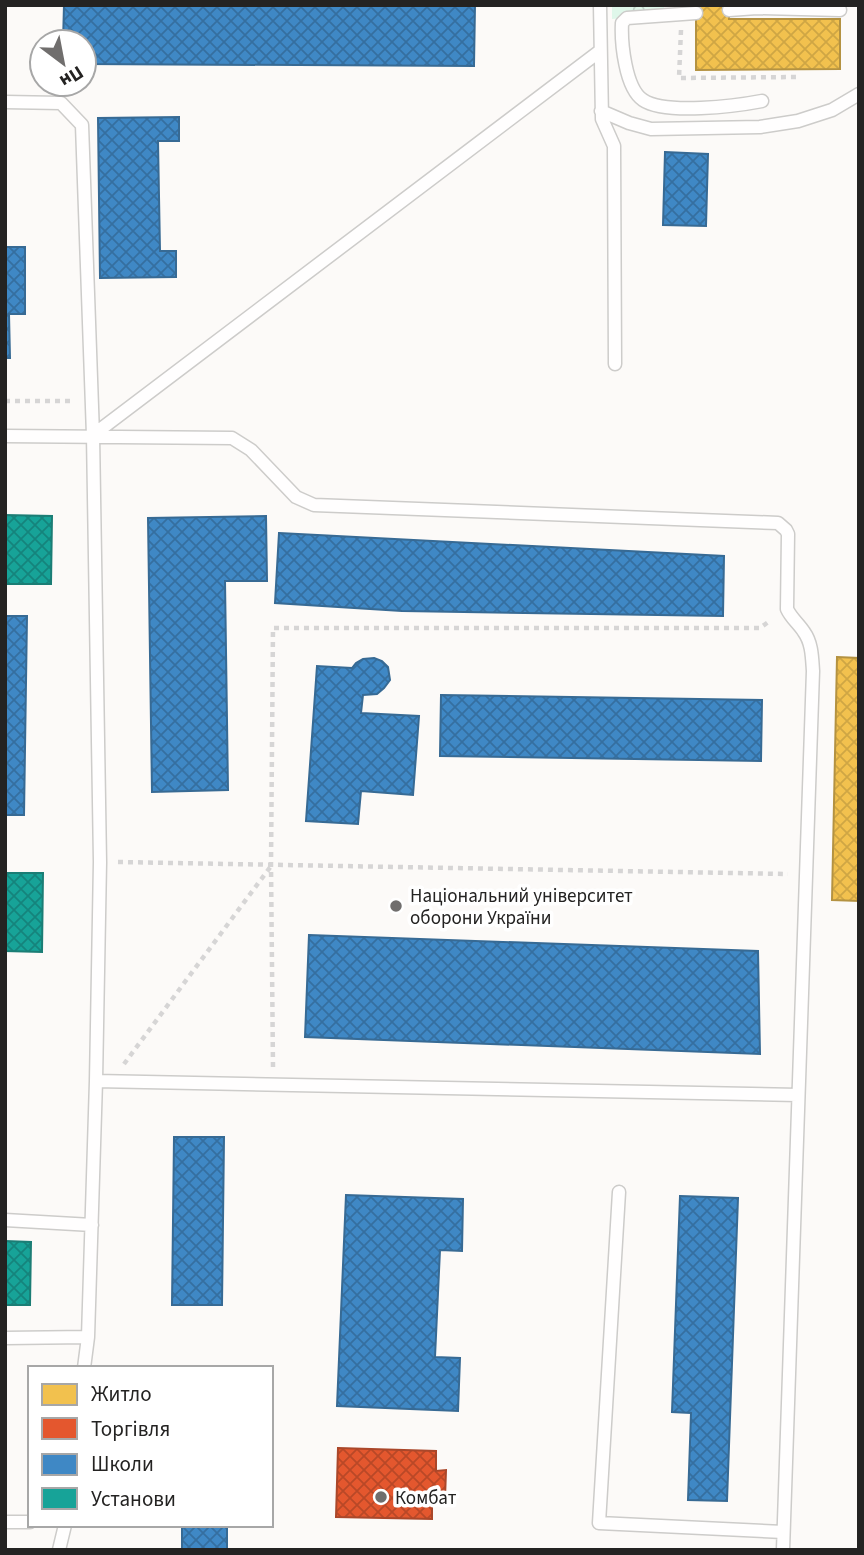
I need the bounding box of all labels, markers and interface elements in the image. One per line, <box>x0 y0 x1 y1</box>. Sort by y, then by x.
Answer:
north arrow <box>28 28 98 98</box>
text: Пн <box>54 58 88 94</box>
place label: Національний університет оборони України <box>410 883 633 932</box>
marker: Національний університет оборони України <box>388 898 404 914</box>
legend <box>28 1366 273 1527</box>
text: Житло <box>91 1379 152 1409</box>
text: Торгівля <box>91 1414 170 1444</box>
text: Школи <box>91 1449 154 1479</box>
text: Установи <box>91 1484 176 1514</box>
place label: Комбат <box>395 1485 457 1512</box>
marker: Комбат <box>373 1489 389 1505</box>

